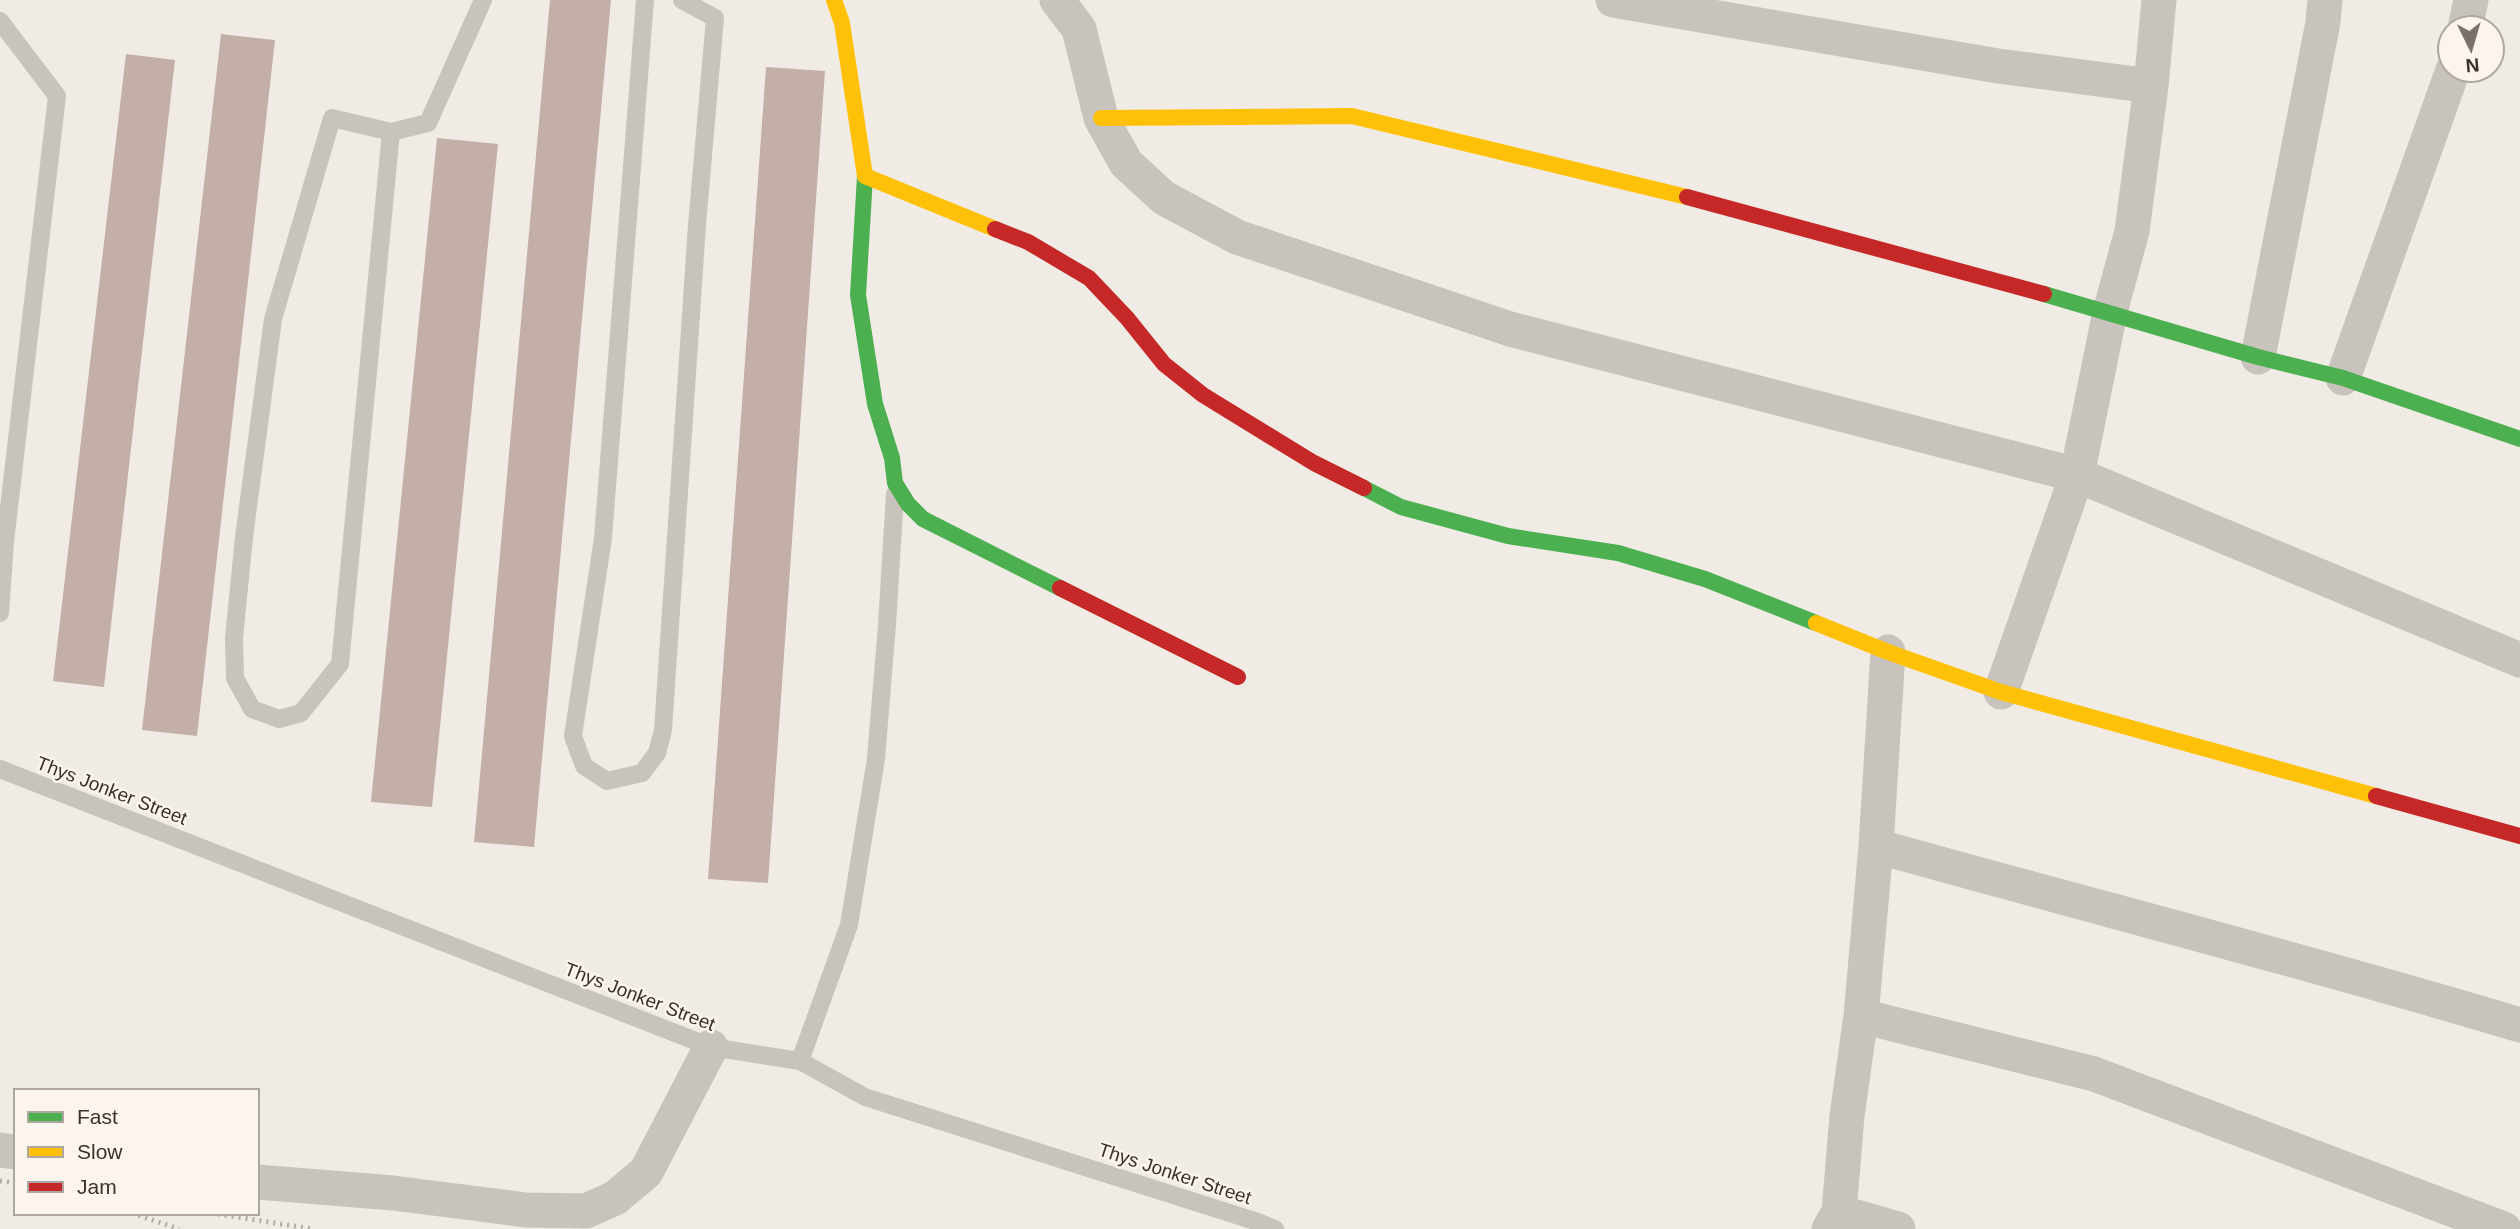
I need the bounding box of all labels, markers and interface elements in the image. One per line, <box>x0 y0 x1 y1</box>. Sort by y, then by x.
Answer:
north arrow <box>2436 14 2506 84</box>
text: N <box>2465 54 2480 76</box>
street label: Thys Jonker Street <box>34 752 191 829</box>
street label: Thys Jonker Street <box>562 958 719 1035</box>
legend <box>14 1089 259 1215</box>
text: Fast <box>77 1105 118 1128</box>
street label: Thys Jonker Street <box>1096 1139 1255 1208</box>
text: Slow <box>77 1140 123 1163</box>
text: Jam <box>77 1175 117 1198</box>

